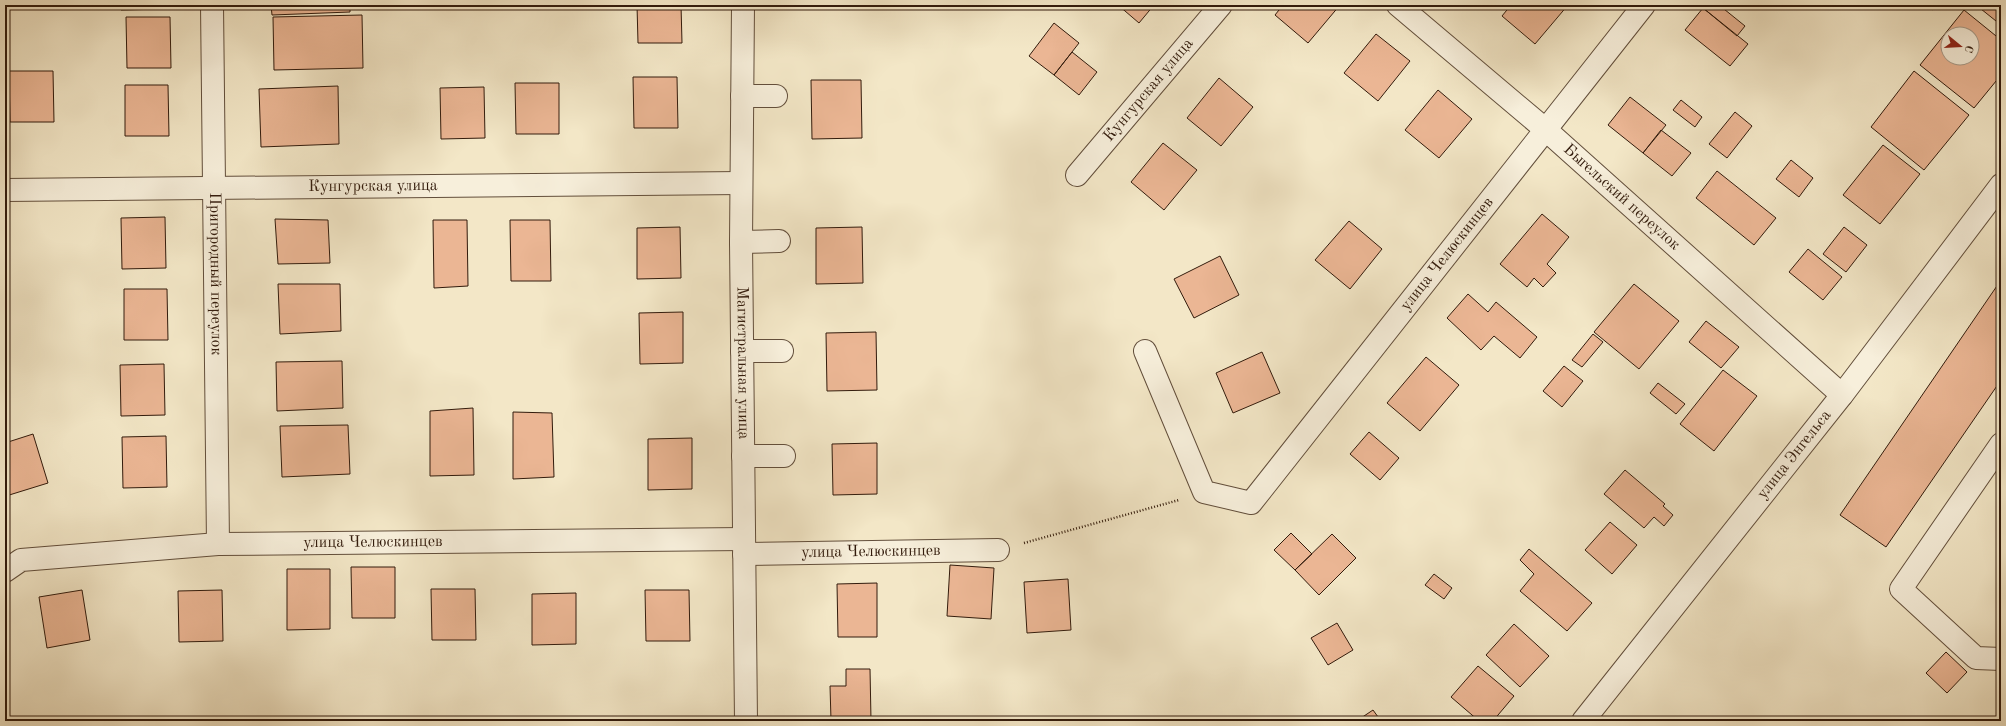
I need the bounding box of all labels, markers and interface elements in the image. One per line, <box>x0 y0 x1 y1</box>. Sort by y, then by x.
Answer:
north arrow <box>1940 26 1980 66</box>
street label: Кунгурская улица <box>1101 36 1197 145</box>
text: С <box>1962 43 1974 54</box>
street label: Быгельский переулок <box>1560 141 1683 254</box>
street label: Кунгурская улица <box>308 178 438 195</box>
street label: Пригородный переулок <box>206 192 224 356</box>
street label: улица Челюскинцев <box>1398 195 1497 314</box>
street label: Магистральная улица <box>733 286 751 440</box>
street label: улица Энгельса <box>1755 407 1835 502</box>
street label: улица Челюскинцев <box>303 534 443 551</box>
street label: улица Челюскинцев <box>801 543 941 561</box>

